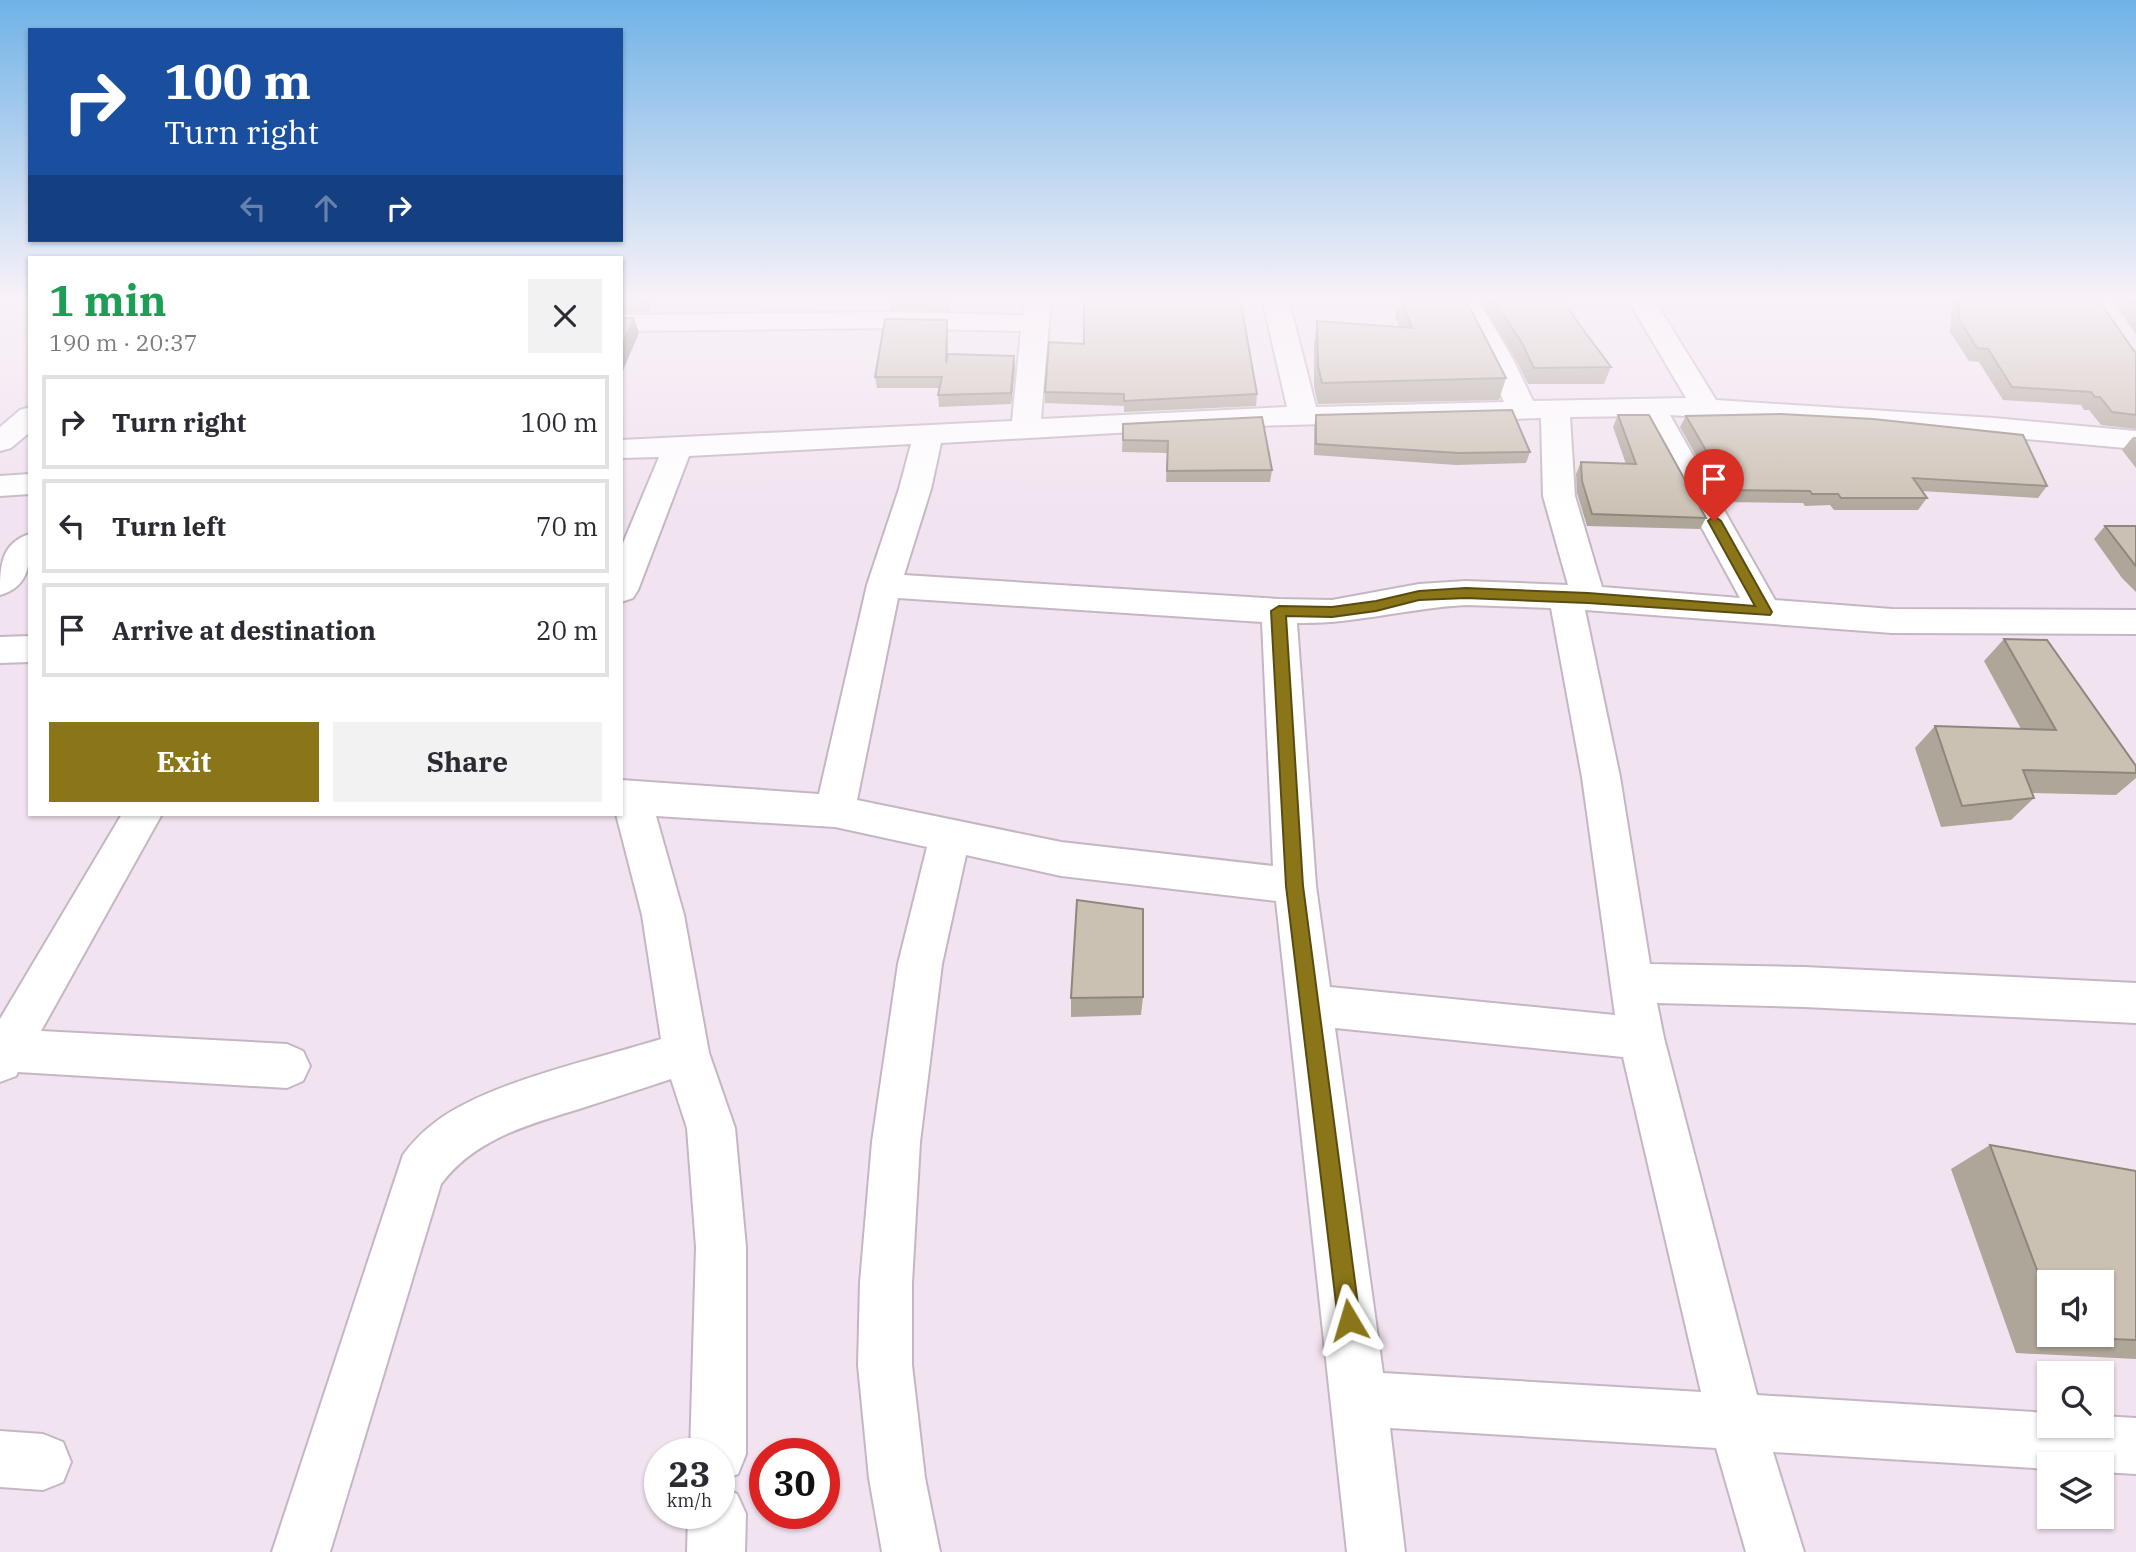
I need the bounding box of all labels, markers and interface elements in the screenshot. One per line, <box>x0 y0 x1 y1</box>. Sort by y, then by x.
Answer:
text: 100 m <box>164 49 311 112</box>
icon: right <box>49 56 140 147</box>
text: Turn right <box>164 111 319 153</box>
icon: left <box>234 189 272 227</box>
icon: ahead <box>307 189 345 227</box>
icon: right <box>380 189 418 227</box>
text: 1 min <box>49 273 167 328</box>
button: close <box>528 279 602 353</box>
text: 190 m · 20:37 <box>49 327 198 357</box>
icon: right <box>53 403 91 441</box>
text: Turn right <box>112 405 246 439</box>
text: 100 m <box>520 405 598 439</box>
pin <box>1684 449 1744 521</box>
icon: arrive <box>1695 460 1733 498</box>
icon: left <box>53 507 91 545</box>
text: Turn left <box>112 509 226 543</box>
text: 70 m <box>536 509 598 543</box>
icon: arrive <box>53 611 91 649</box>
text: Arrive at destination <box>112 613 376 647</box>
text: 20 m <box>536 613 598 647</box>
button: Exit <box>49 722 319 802</box>
button: Share <box>333 722 602 802</box>
map controls <box>2037 1270 2114 1529</box>
button: sound <box>2037 1270 2114 1347</box>
position arrow <box>1312 1283 1386 1357</box>
button: search <box>2037 1361 2114 1438</box>
speed limit sign: 30 <box>749 1438 840 1529</box>
text: 23 <box>668 1451 711 1497</box>
button: layers <box>2037 1452 2114 1529</box>
text: km/h <box>667 1489 712 1512</box>

